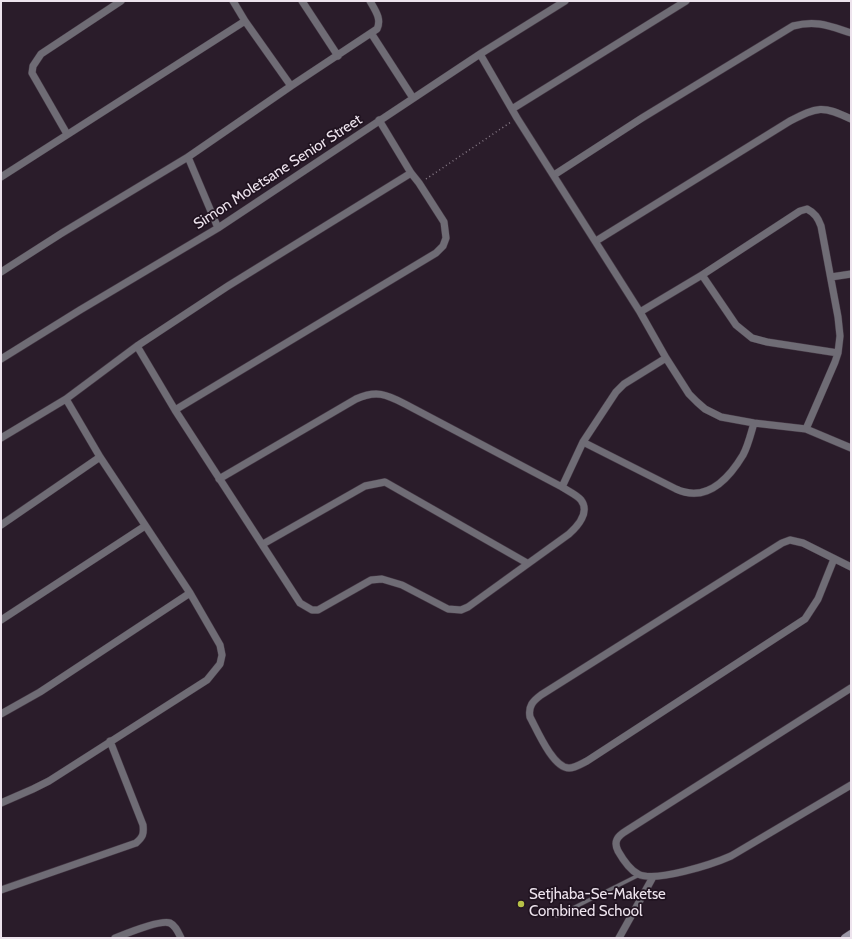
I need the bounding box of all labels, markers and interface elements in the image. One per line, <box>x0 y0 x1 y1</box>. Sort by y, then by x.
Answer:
street label: Simon Moletsane Senior Street <box>190 111 366 233</box>
place label: Setjhaba-Se-Maketse Combined School <box>529 886 666 921</box>
marker: Setjhaba-Se-Maketse Combined School <box>516 899 526 909</box>

